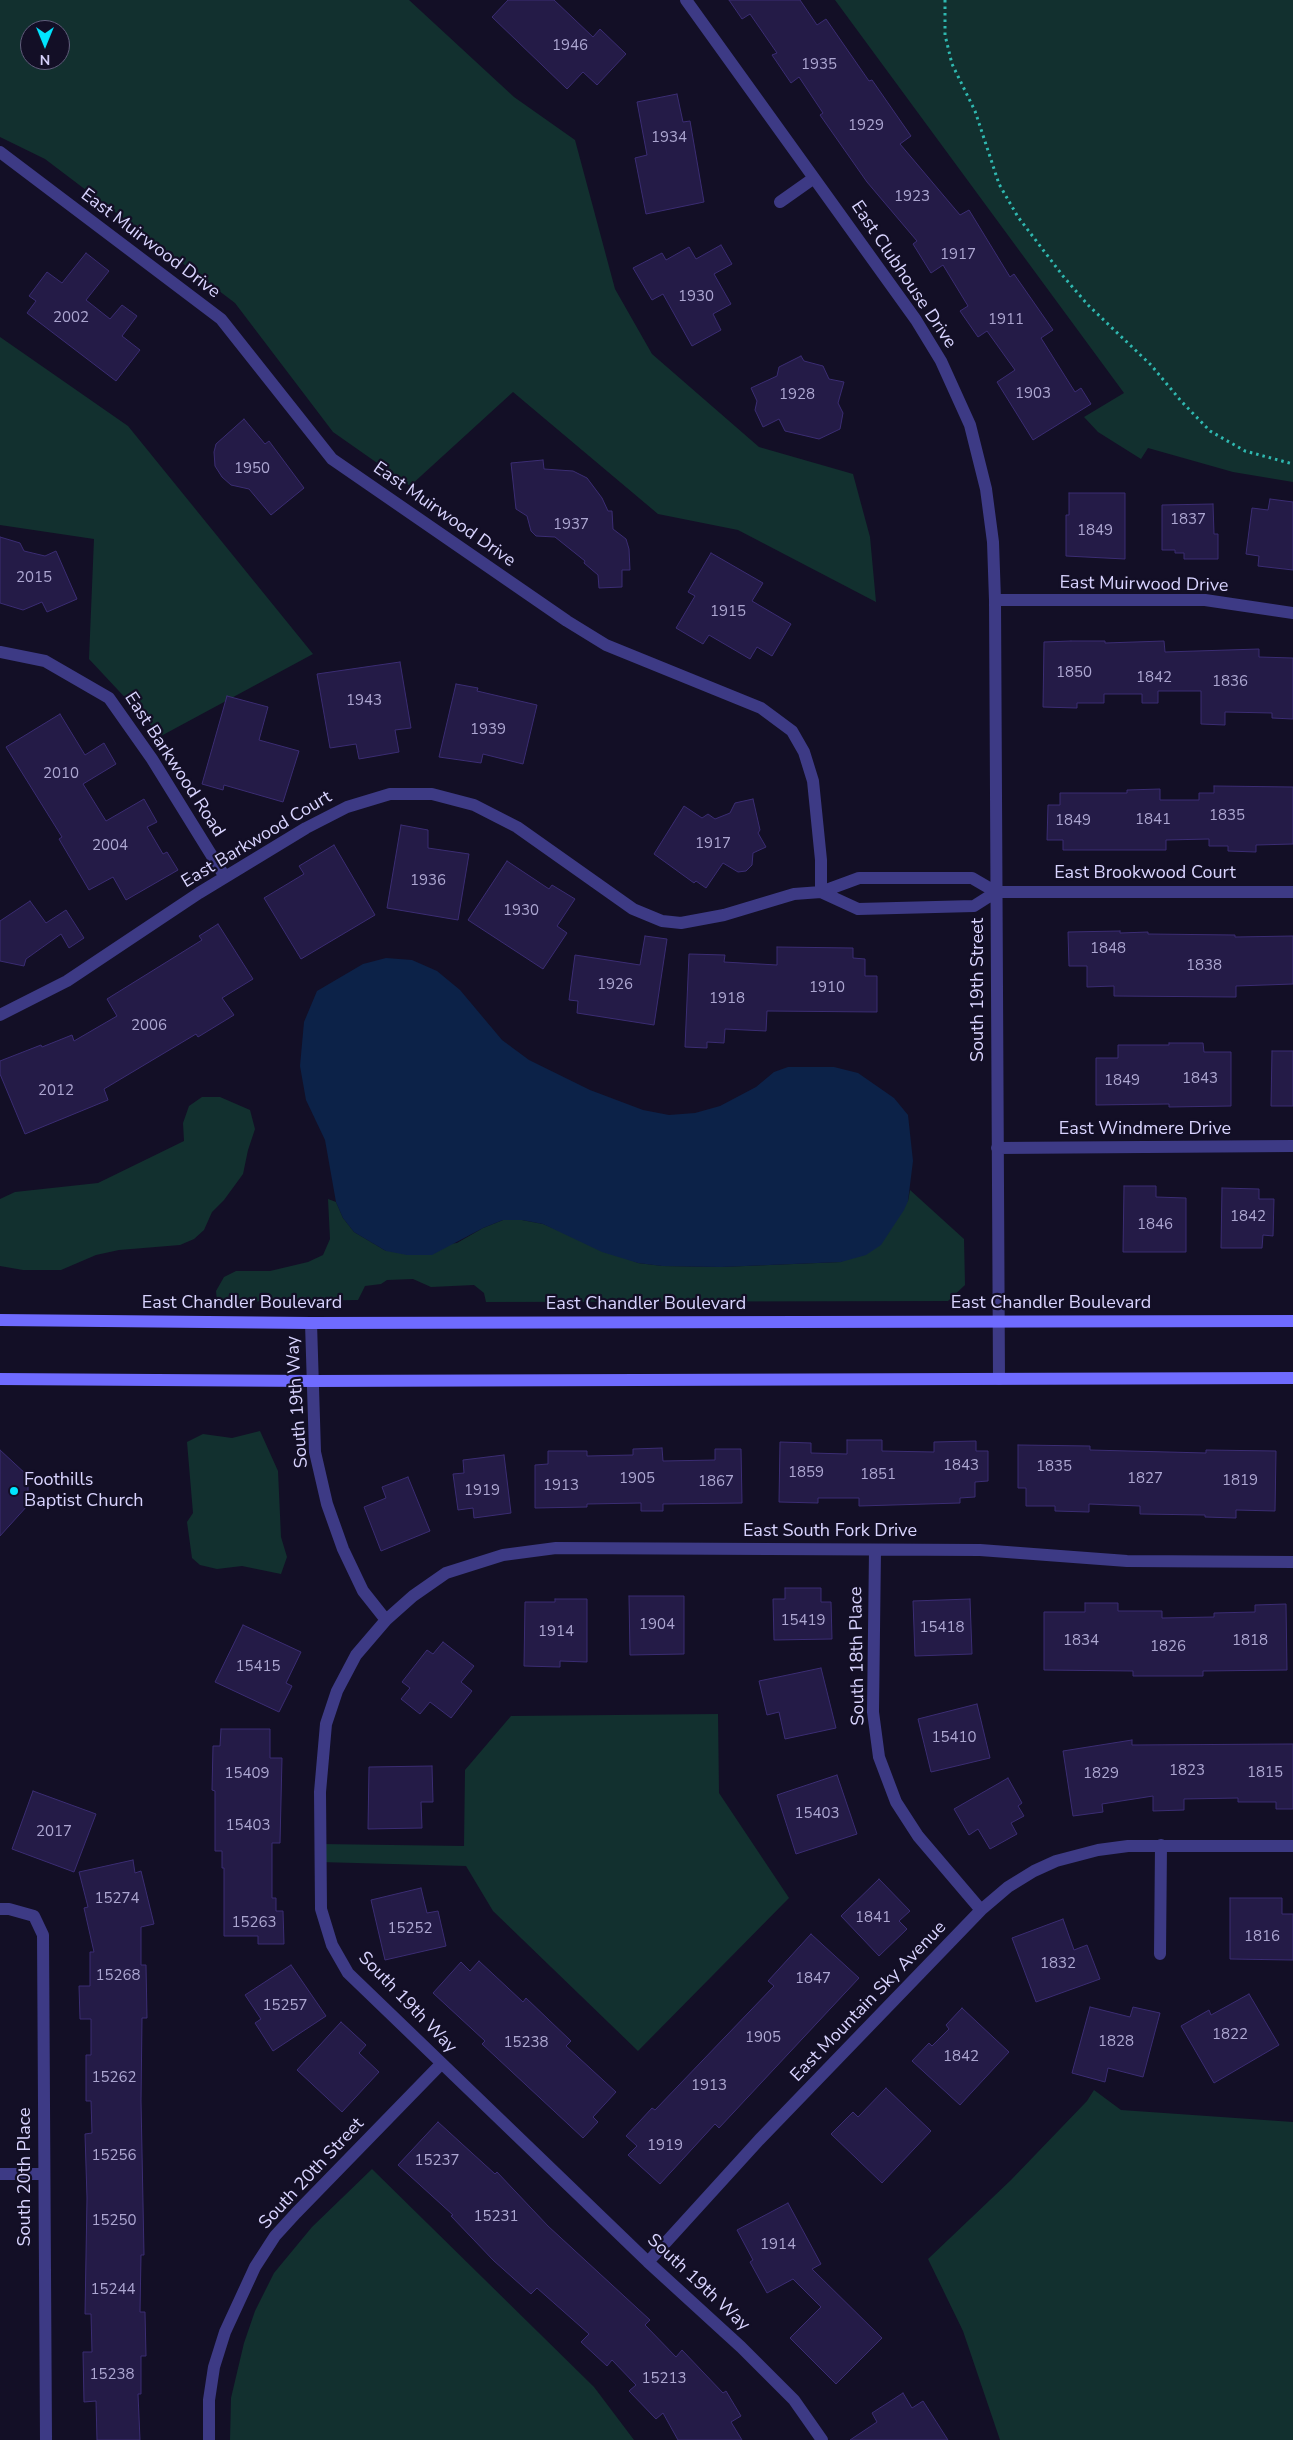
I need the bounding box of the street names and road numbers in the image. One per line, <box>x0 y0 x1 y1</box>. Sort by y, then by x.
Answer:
street label: East Muirwood Drive <box>76 185 224 303</box>
street label: East Clubhouse Drive <box>846 197 960 353</box>
street label: East Muirwood Drive <box>369 458 519 572</box>
street label: East Muirwood Drive <box>1059 573 1229 597</box>
street label: East Barkwood Road <box>119 689 229 841</box>
street label: East Barkwood Court <box>178 787 336 893</box>
street label: East Brookwood Court <box>1054 863 1236 885</box>
street label: South 19th Street <box>968 918 990 1062</box>
street label: East Windmere Drive <box>1059 1119 1231 1141</box>
street label: East Chandler Boulevard <box>142 1293 342 1315</box>
street label: East Chandler Boulevard <box>951 1293 1151 1315</box>
street label: East Chandler Boulevard <box>546 1294 746 1316</box>
street label: South 19th Way <box>283 1335 313 1469</box>
street label: East South Fork Drive <box>743 1521 917 1543</box>
street label: South 18th Place <box>846 1586 870 1726</box>
street label: East Mountain Sky Avenue <box>787 1917 951 2087</box>
street label: South 19th Way <box>353 1948 461 2058</box>
street label: South 20th Place <box>15 2107 37 2247</box>
street label: South 20th Street <box>255 2114 369 2234</box>
street label: South 19th Way <box>642 2230 754 2336</box>

